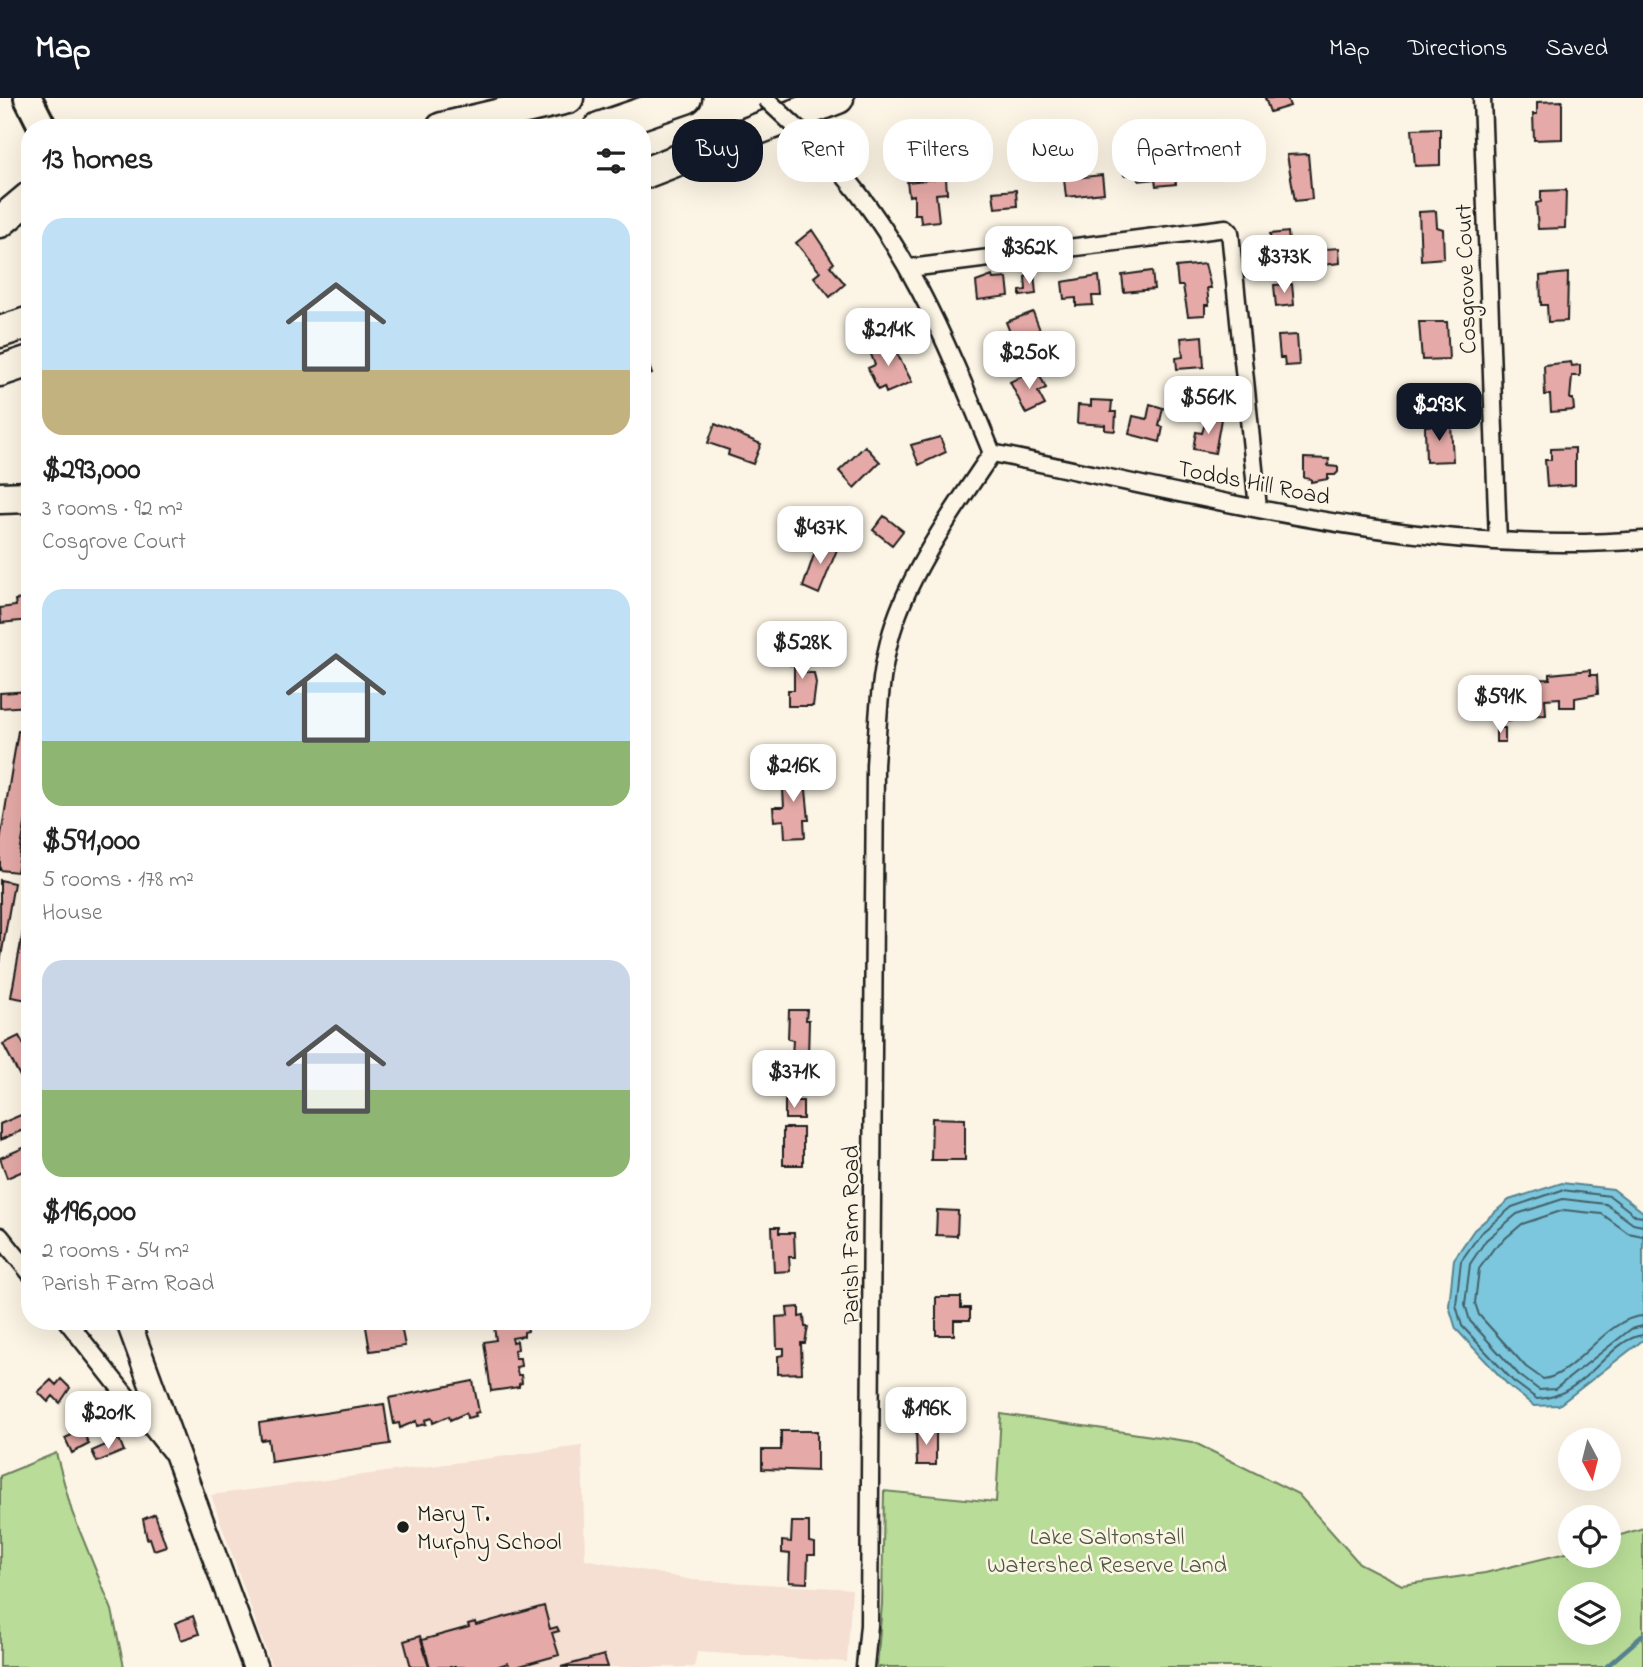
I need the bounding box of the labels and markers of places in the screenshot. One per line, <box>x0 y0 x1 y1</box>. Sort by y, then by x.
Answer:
pin: $362K <box>980 226 1078 286</box>
pin: $373K <box>1235 236 1333 295</box>
pin: $214K <box>839 308 937 368</box>
pin: $250K <box>980 331 1078 391</box>
pin: $561K <box>1159 376 1257 436</box>
pin: $293K <box>1390 384 1488 443</box>
pin: $437K <box>771 506 869 566</box>
pin: $528K <box>753 622 851 681</box>
pin: $591K <box>1451 676 1549 735</box>
pin: $216K <box>744 744 842 804</box>
pin: $371K <box>745 1051 843 1110</box>
pin: $196K <box>877 1388 975 1447</box>
pin: $201K <box>59 1392 157 1451</box>
place label: Mary T. Murphy School <box>417 1498 561 1562</box>
marker: Mary T. Murphy School <box>395 1519 411 1535</box>

